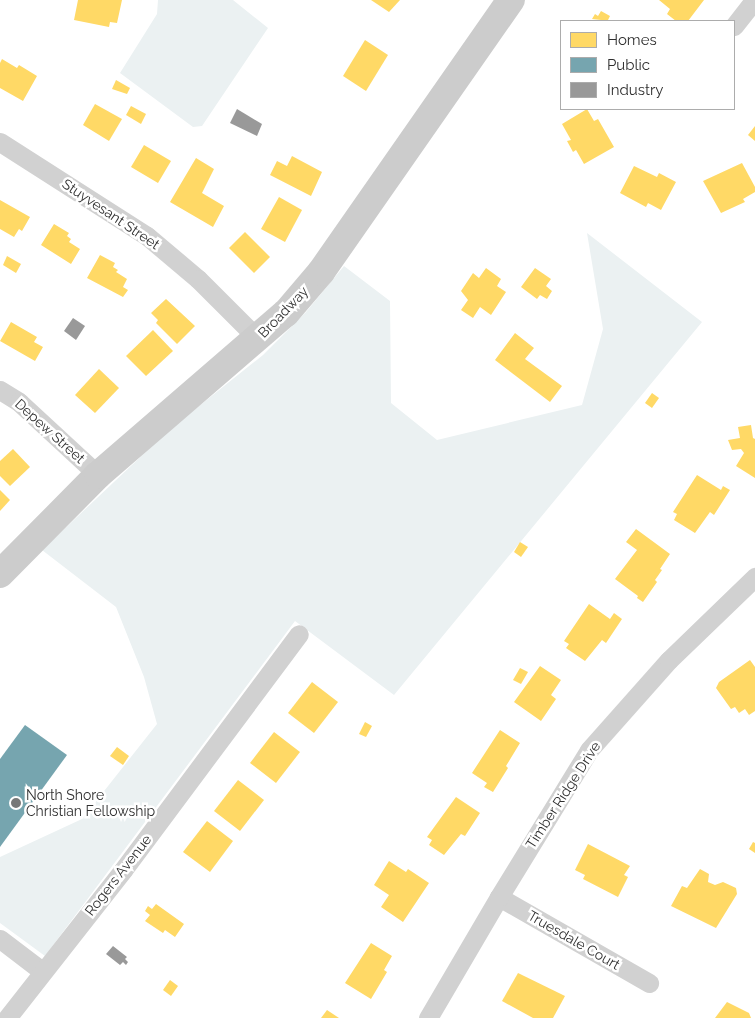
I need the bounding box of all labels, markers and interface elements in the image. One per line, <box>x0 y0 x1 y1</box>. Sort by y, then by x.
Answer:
legend <box>560 20 735 110</box>
text: Homes <box>607 31 657 49</box>
text: Public <box>607 56 650 74</box>
text: Industry <box>607 81 663 99</box>
street label: Stuyvesant Street <box>59 175 163 253</box>
street label: Broadway <box>254 283 312 341</box>
street label: Depew Street <box>11 395 89 467</box>
street label: Timber Ridge Drive <box>522 738 604 852</box>
place label: North Shore Christian Fellowship <box>26 787 155 820</box>
marker: North Shore Christian Fellowship <box>10 797 22 809</box>
street label: Rogers Avenue <box>81 831 155 919</box>
street label: Truesdale Court <box>525 907 623 973</box>

